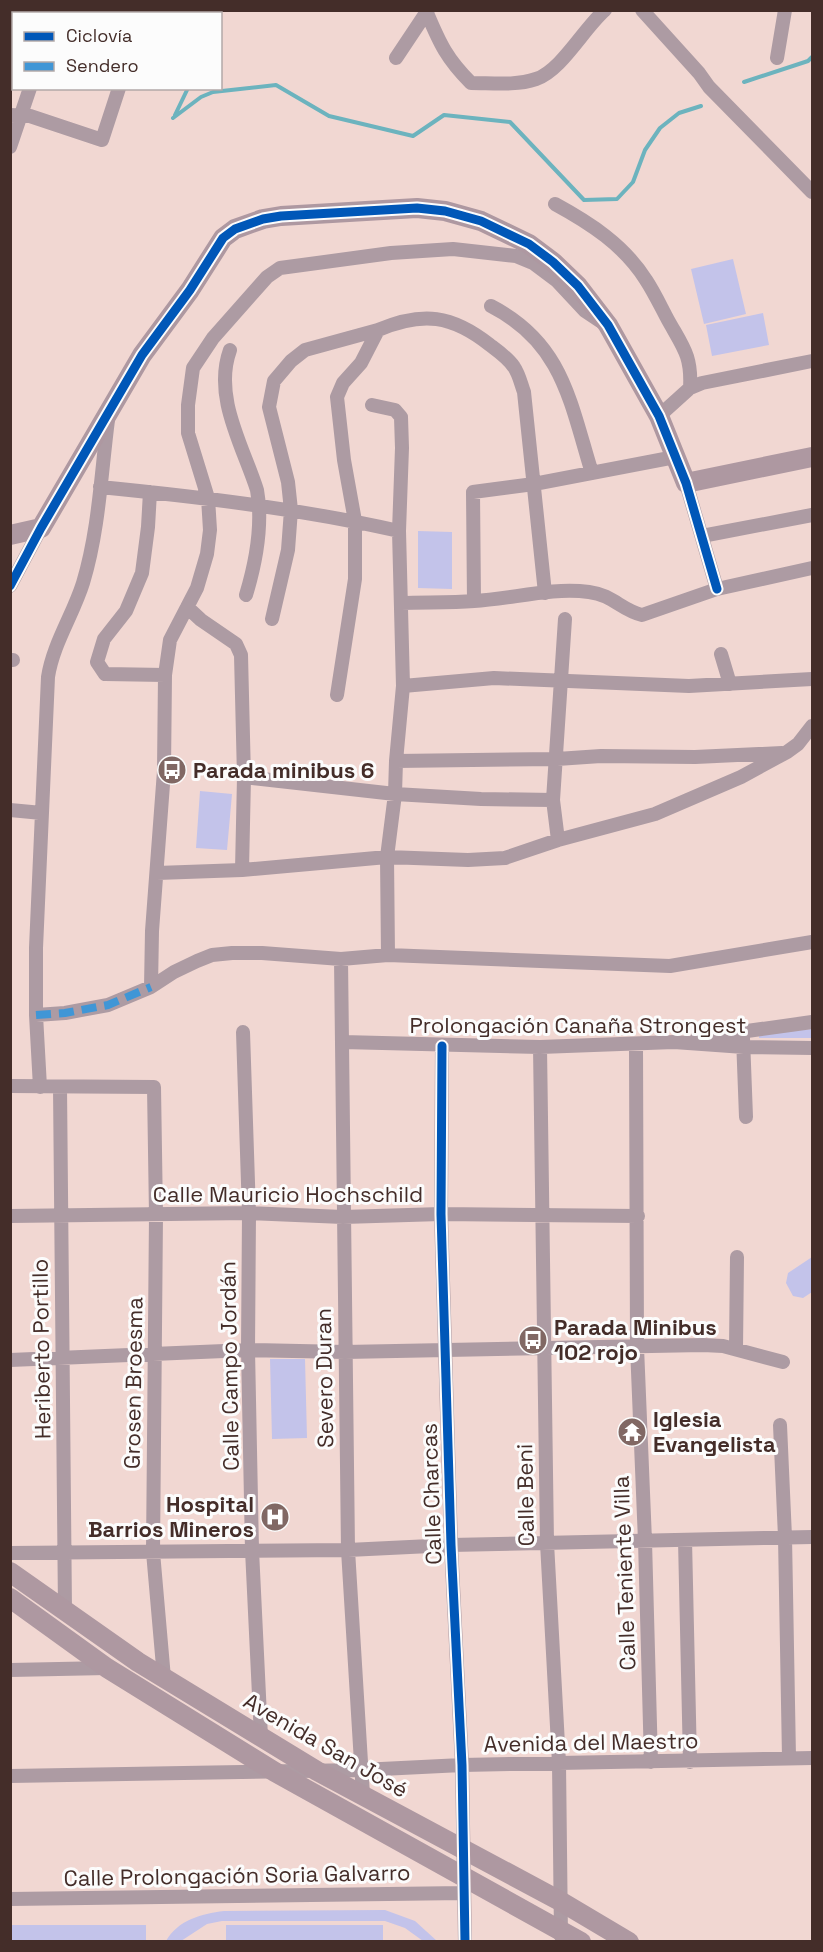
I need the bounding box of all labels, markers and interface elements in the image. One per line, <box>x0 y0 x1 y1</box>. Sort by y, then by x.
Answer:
legend <box>12 12 222 90</box>
text: Ciclovía <box>66 24 132 47</box>
text: Sendero <box>66 54 139 77</box>
bus stop icon: Parada minibus 6 <box>156 754 188 786</box>
place label: Parada minibus 6 <box>193 756 374 784</box>
street label: Prolongación Canaña Strongest <box>410 1011 746 1039</box>
street label: Calle Mauricio Hochschild <box>153 1180 423 1208</box>
street label: Heriberto Portillo <box>25 1259 57 1439</box>
street label: Calle Campo Jordán <box>213 1261 245 1471</box>
street label: Grosen Broesma <box>118 1296 149 1469</box>
street label: Severo Duran <box>309 1308 339 1448</box>
place label: Parada Minibus 102 rojo <box>554 1313 717 1366</box>
bus stop icon: Parada Minibus 102 rojo <box>517 1324 549 1356</box>
place label: Iglesia Evangelista <box>653 1405 776 1458</box>
temple icon: Iglesia Evangelista <box>616 1416 648 1448</box>
street label: Calle Charcas <box>415 1423 447 1565</box>
street label: Calle Beni <box>510 1443 540 1547</box>
street label: Calle Teniente Villa <box>607 1475 641 1671</box>
place label: Hospital Barrios Mineros <box>88 1490 254 1543</box>
hospital icon: Hospital Barrios Mineros <box>259 1501 291 1533</box>
street label: Avenida San José <box>239 1687 413 1803</box>
street label: Avenida del Maestro <box>483 1726 699 1758</box>
street label: Calle Prolongación Soria Galvarro <box>63 1858 411 1892</box>

